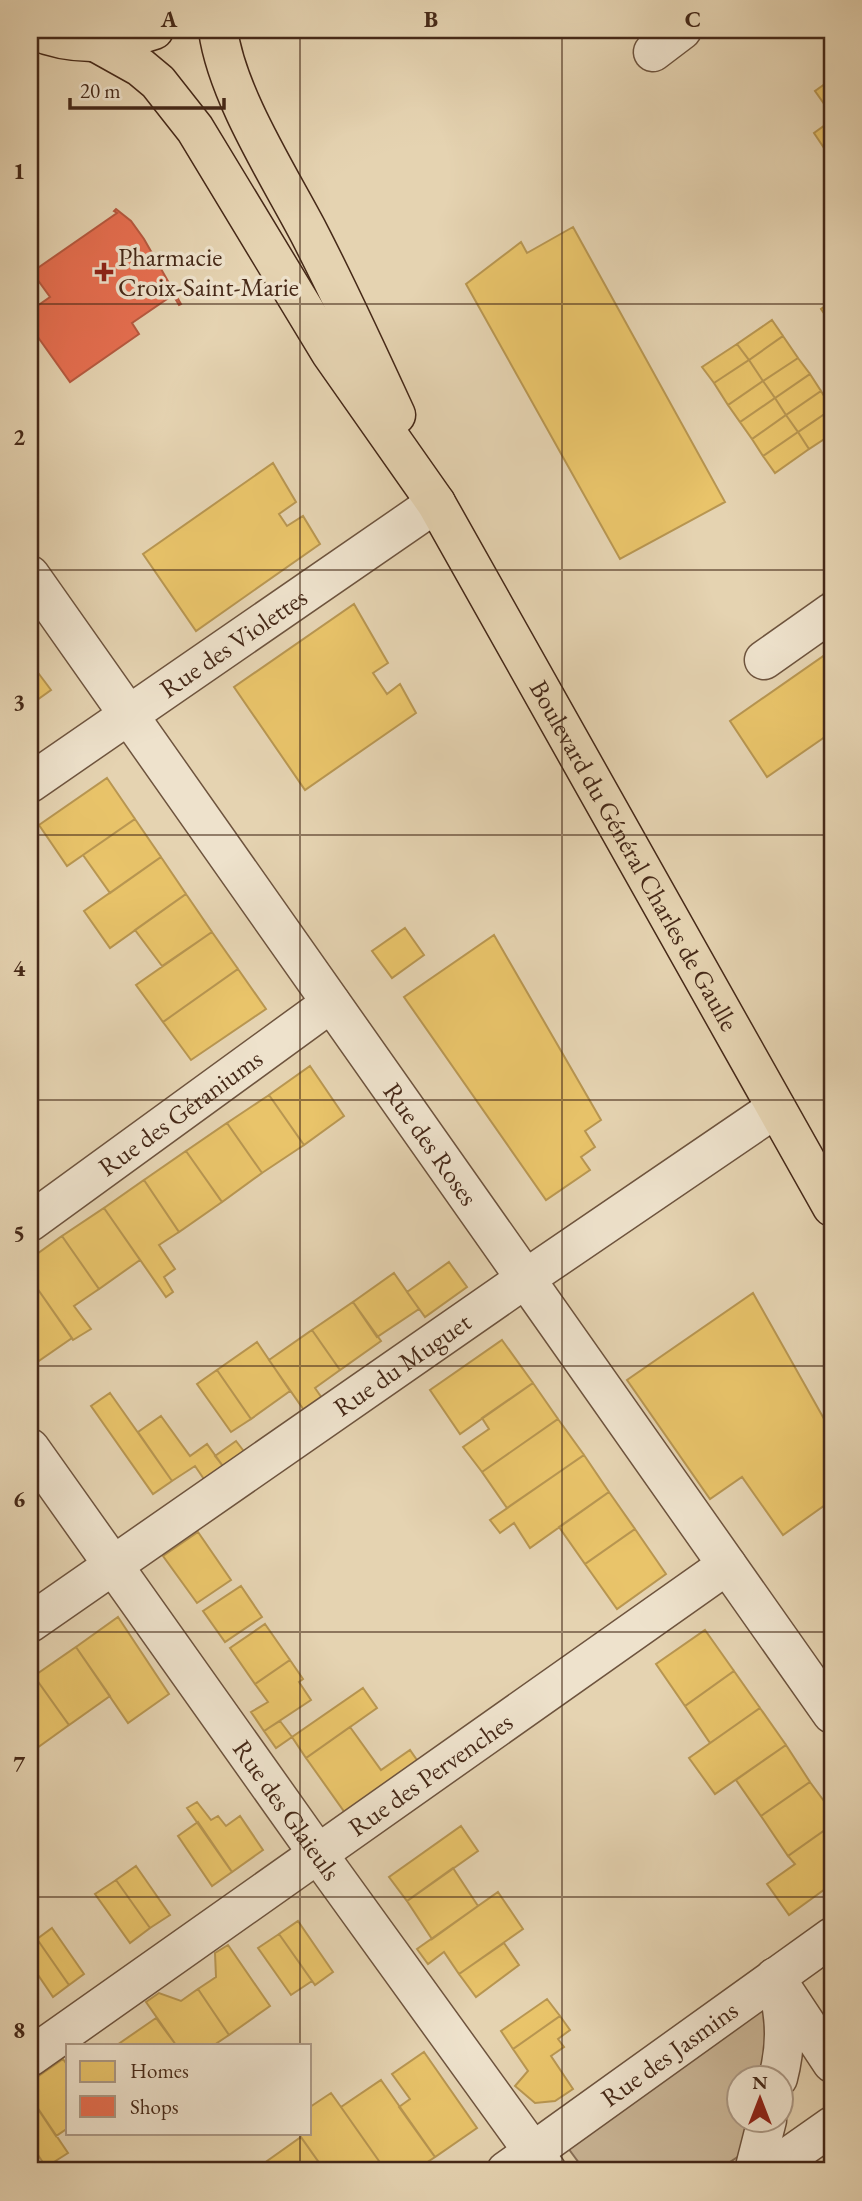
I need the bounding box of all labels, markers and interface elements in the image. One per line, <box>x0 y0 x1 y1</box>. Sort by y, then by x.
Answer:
text: A <box>160 4 178 34</box>
text: B <box>424 4 438 34</box>
text: C <box>685 4 701 34</box>
scale bar <box>70 66 224 110</box>
text: 20 m <box>80 77 121 104</box>
text: 1 <box>13 156 25 186</box>
place label: Pharmacie Croix-Saint-Marie <box>118 240 299 304</box>
marker: Pharmacie Croix-Saint-Marie <box>96 264 112 280</box>
text: 2 <box>13 422 25 452</box>
street label: Rue des Violettes <box>153 580 314 705</box>
street label: Boulevard du Général Charles de Gaulle <box>522 674 746 1037</box>
text: 3 <box>13 687 25 717</box>
text: 4 <box>13 953 26 983</box>
street label: Rue des Géraniums <box>92 1041 269 1184</box>
street label: Rue des Roses <box>376 1076 486 1212</box>
text: 5 <box>13 1218 25 1248</box>
street label: Rue du Muguet <box>327 1305 477 1424</box>
text: 6 <box>13 1484 25 1514</box>
street label: Rue des Pervenches <box>341 1705 519 1844</box>
street label: Rue des Glaieuls <box>225 1733 349 1887</box>
text: 7 <box>13 1749 26 1779</box>
street label: Rue des Jasmins <box>594 1993 745 2115</box>
text: 8 <box>13 2015 25 2045</box>
legend <box>66 2044 312 2134</box>
text: Homes <box>130 2057 189 2084</box>
north arrow <box>726 2064 796 2134</box>
text: N <box>752 2070 768 2095</box>
text: Shops <box>130 2093 179 2120</box>

